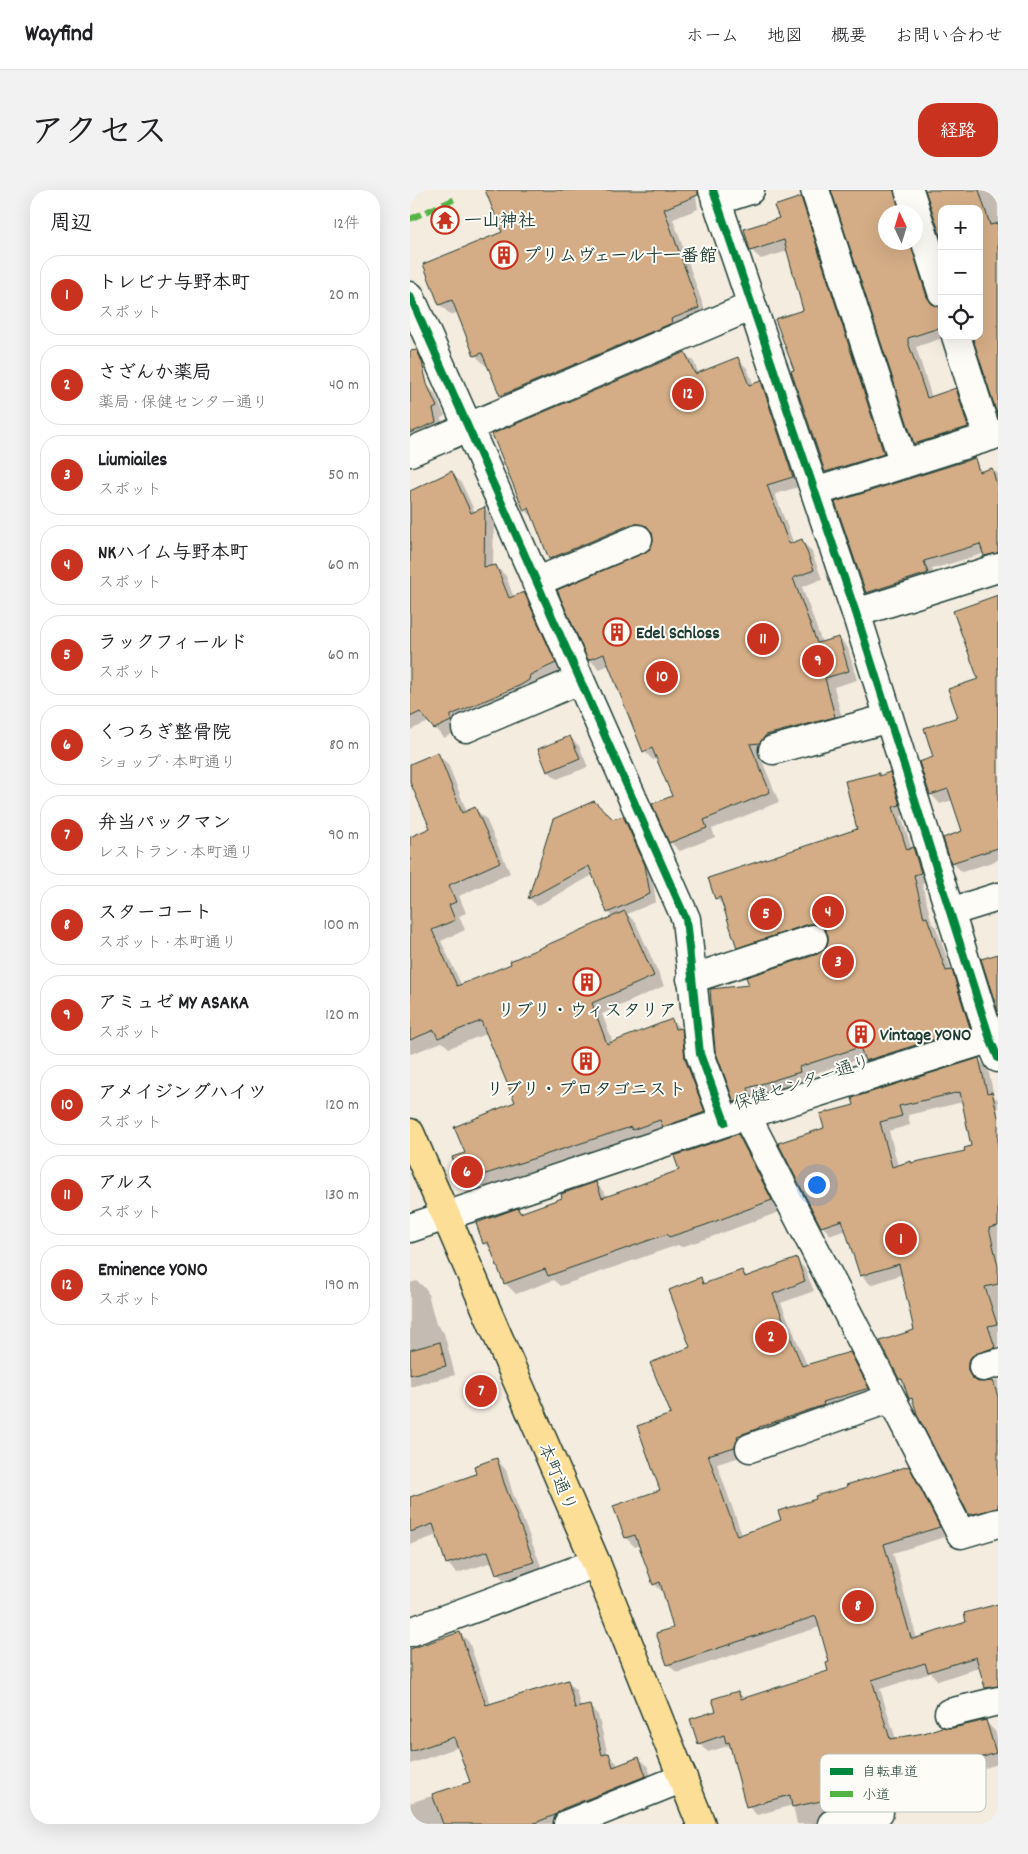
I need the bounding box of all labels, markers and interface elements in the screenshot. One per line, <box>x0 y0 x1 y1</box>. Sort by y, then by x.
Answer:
text: Wayfind <box>25 18 93 52</box>
text: ホーム <box>686 25 739 50</box>
text: 地図 <box>767 25 803 50</box>
text: 概要 <box>831 25 867 50</box>
text: お問い合わせ <box>895 25 1003 50</box>
button: 経路 <box>918 103 998 157</box>
text: アクセス <box>30 110 168 160</box>
temple icon: 一山神社 <box>430 205 460 235</box>
north arrow <box>878 205 923 250</box>
map controls <box>938 205 983 340</box>
button: + <box>938 205 983 250</box>
text: 周辺 <box>50 210 92 240</box>
place label: 一山神社 <box>464 210 536 235</box>
text: 12件 <box>334 213 360 236</box>
building icon: プリムヴェール十一番館 <box>489 240 519 270</box>
place label: プリムヴェール十一番館 <box>523 245 717 270</box>
button: − <box>938 250 983 295</box>
text: トレビナ与野本町 <box>98 271 250 298</box>
text: 1 <box>65 284 69 307</box>
text: 20 m <box>329 284 359 307</box>
button: locate <box>938 295 983 340</box>
text: スポット <box>98 302 162 325</box>
text: さざんか薬局 <box>98 361 212 388</box>
text: 2 <box>64 374 71 397</box>
text: 40 m <box>329 374 359 397</box>
pin: 12 <box>672 375 704 413</box>
text: 薬局 · 保健センター通り <box>98 392 268 415</box>
text: Liumiailes <box>98 448 167 475</box>
text: 3 <box>63 464 71 487</box>
text: 50 m <box>328 464 359 487</box>
text: スポット <box>98 479 162 502</box>
text: NKハイム与野本町 <box>98 541 248 568</box>
text: 4 <box>64 554 70 577</box>
text: 60 m <box>328 554 359 577</box>
text: スポット <box>98 572 162 595</box>
building icon: Edel Schloss <box>602 617 632 647</box>
pin: 11 <box>747 620 779 658</box>
place label: Edel Schloss <box>636 622 720 647</box>
text: ラックフィールド <box>98 631 248 658</box>
pin: 9 <box>802 642 834 680</box>
text: 5 <box>63 644 71 667</box>
text: 60 m <box>328 644 359 667</box>
pin: 10 <box>646 658 678 696</box>
text: スポット <box>98 662 162 685</box>
text: くつろぎ整骨院 <box>98 721 231 748</box>
text: 6 <box>63 734 71 757</box>
text: 80 m <box>329 734 359 757</box>
text: ショップ · 本町通り <box>98 752 236 775</box>
text: 弁当パックマン <box>98 811 231 838</box>
text: 7 <box>64 824 70 847</box>
text: 90 m <box>328 824 359 847</box>
text: レストラン · 本町通り <box>98 842 254 865</box>
pin: 4 <box>812 893 844 931</box>
pin: 5 <box>750 895 782 933</box>
text: スターコート <box>98 901 212 928</box>
text: 8 <box>64 914 70 937</box>
text: 100 m <box>323 914 359 937</box>
text: スポット · 本町通り <box>98 932 237 955</box>
pin: 3 <box>822 943 854 981</box>
building icon: リブリ・ウィスタリア <box>572 967 602 997</box>
text: アミュゼ MY ASAKA <box>98 991 249 1018</box>
place label: リブリ・ウィスタリア <box>497 1000 677 1025</box>
text: 9 <box>63 1004 71 1027</box>
text: 120 m <box>325 1004 359 1027</box>
building icon: Vintage YONO <box>846 1019 876 1049</box>
text: スポット <box>98 1022 162 1045</box>
place label: Vintage YONO <box>880 1024 971 1049</box>
building icon: リブリ・プロタゴニスト <box>571 1046 601 1076</box>
street label: 保健センター通り <box>731 1050 875 1118</box>
place label: リブリ・プロタゴニスト <box>486 1079 686 1104</box>
text: アメイジングハイツ <box>98 1081 267 1108</box>
text: 10 <box>61 1094 73 1117</box>
text: 120 m <box>325 1094 359 1117</box>
text: スポット <box>98 1112 162 1135</box>
pin: 6 <box>451 1153 483 1191</box>
text: アルス <box>98 1171 154 1198</box>
your location <box>804 1172 830 1198</box>
text: 11 <box>63 1184 71 1207</box>
text: 130 m <box>325 1184 359 1207</box>
text: スポット <box>98 1202 162 1225</box>
pin: 1 <box>885 1220 917 1258</box>
text: Eminence YONO <box>98 1258 208 1285</box>
text: 12 <box>62 1274 72 1297</box>
text: 190 m <box>325 1274 359 1297</box>
text: スポット <box>98 1289 162 1312</box>
pin: 2 <box>755 1318 787 1356</box>
pin: 7 <box>465 1372 497 1410</box>
street label: 本町通り <box>530 1440 581 1516</box>
pin: 8 <box>842 1587 874 1625</box>
legend <box>820 1754 986 1812</box>
text: 自転車道 <box>862 1763 918 1783</box>
text: 小道 <box>862 1786 890 1806</box>

